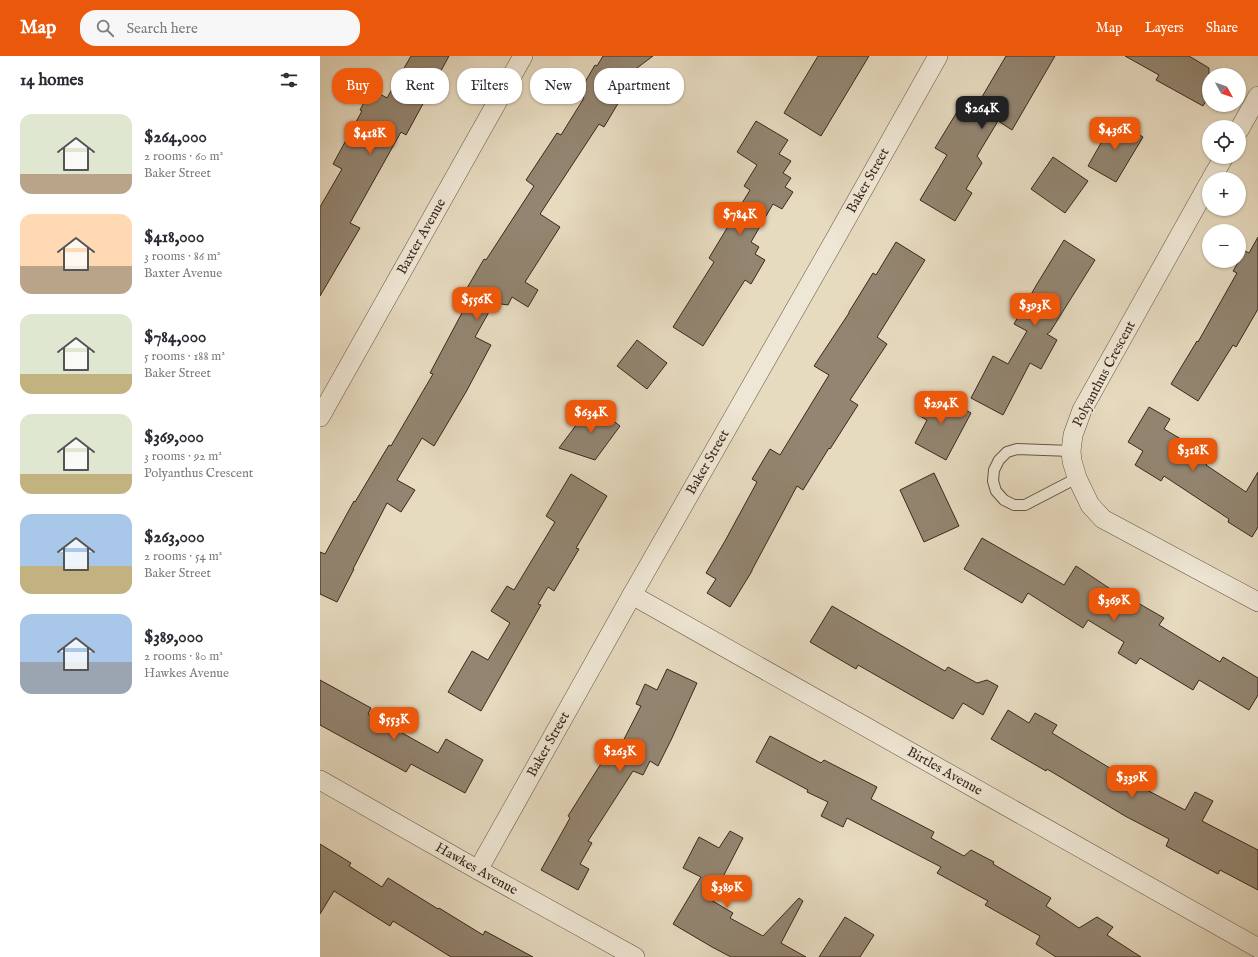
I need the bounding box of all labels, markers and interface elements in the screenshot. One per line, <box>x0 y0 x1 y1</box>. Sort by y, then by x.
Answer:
search box <box>80 10 360 46</box>
text: Map <box>20 16 56 40</box>
icon: search <box>94 17 116 39</box>
text: Search here <box>126 19 198 38</box>
text: Map <box>1096 19 1123 37</box>
text: Layers <box>1145 19 1184 37</box>
text: Share <box>1206 19 1238 37</box>
chip: Buy <box>332 68 383 104</box>
chip: Rent <box>391 68 449 104</box>
chip: Filters <box>457 68 522 104</box>
chip: New <box>530 68 586 104</box>
chip: Apartment <box>594 68 684 104</box>
north arrow <box>1202 68 1246 112</box>
map controls <box>1202 68 1246 268</box>
icon: filters <box>278 69 300 91</box>
text: 14 homes <box>20 70 83 91</box>
pin: $264K <box>954 96 1010 130</box>
text: $264K <box>965 100 999 117</box>
pin: $436K <box>1087 117 1143 151</box>
button: locate <box>1202 120 1246 164</box>
pin: $418K <box>342 121 398 155</box>
text: $436K <box>1098 121 1132 138</box>
text: $418K <box>354 125 386 142</box>
text: $264,000 <box>144 127 207 148</box>
icon: home <box>52 130 100 178</box>
street label: Baker Street <box>842 145 894 217</box>
text: 2 rooms · 60 m² <box>144 148 223 165</box>
text: Baker Street <box>144 165 211 182</box>
button: + <box>1202 172 1246 216</box>
street label: Baxter Avenue <box>393 195 450 278</box>
pin: $784K <box>712 202 768 236</box>
text: $784K <box>723 206 757 223</box>
button: − <box>1202 224 1246 268</box>
text: $418,000 <box>144 227 204 248</box>
icon: home <box>52 230 100 278</box>
text: 3 rooms · 86 m² <box>144 248 221 265</box>
text: Baxter Avenue <box>144 265 222 282</box>
pin: $556K <box>449 287 505 321</box>
text: $556K <box>461 291 493 308</box>
pin: $393K <box>1007 293 1063 327</box>
text: $393K <box>1019 297 1051 314</box>
street label: Polyanthus Crescent <box>1068 318 1140 430</box>
text: $784,000 <box>144 327 206 348</box>
icon: home <box>52 330 100 378</box>
text: 5 rooms · 188 m² <box>144 348 225 365</box>
text: Baker Street <box>144 365 211 382</box>
pin: $294K <box>913 391 969 425</box>
text: $294K <box>924 395 958 412</box>
pin: $634K <box>563 400 619 434</box>
text: $634K <box>574 404 608 421</box>
street label: Baker Street <box>682 426 734 498</box>
text: $369,000 <box>144 427 204 448</box>
icon: home <box>52 430 100 478</box>
pin: $318K <box>1165 438 1221 472</box>
text: $318K <box>1177 442 1209 459</box>
text: 3 rooms · 92 m² <box>144 448 222 465</box>
text: Polyanthus Crescent <box>144 465 253 482</box>
text: $263,000 <box>144 527 205 548</box>
icon: home <box>52 530 100 578</box>
text: 2 rooms · 54 m² <box>144 548 222 565</box>
text: Baker Street <box>144 565 211 582</box>
pin: $369K <box>1086 588 1142 622</box>
text: $369K <box>1098 592 1130 609</box>
text: $389,000 <box>144 627 203 648</box>
icon: home <box>52 630 100 678</box>
text: 2 rooms · 80 m² <box>144 648 223 665</box>
text: Hawkes Avenue <box>144 665 229 682</box>
pin: $553K <box>366 707 422 741</box>
street label: Baker Street <box>523 708 574 780</box>
text: $553K <box>379 711 409 728</box>
pin: $263K <box>592 739 648 773</box>
text: $263K <box>603 743 637 760</box>
street label: Birtles Avenue <box>904 743 986 800</box>
pin: $339K <box>1104 765 1160 799</box>
text: $339K <box>1116 769 1148 786</box>
street label: Hawkes Avenue <box>432 839 521 899</box>
pin: $389K <box>699 875 755 909</box>
text: $389K <box>711 879 743 896</box>

